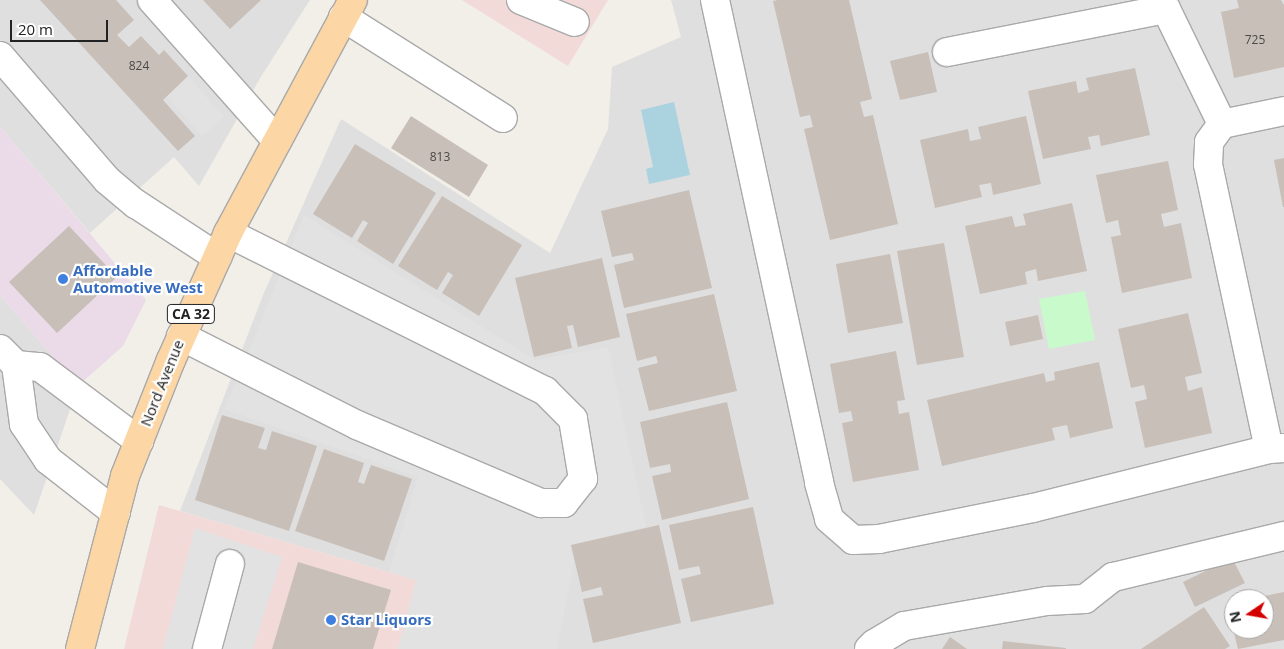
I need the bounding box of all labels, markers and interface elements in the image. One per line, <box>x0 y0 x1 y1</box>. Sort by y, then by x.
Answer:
scale bar <box>12 10 110 42</box>
text: 20 m <box>18 19 53 39</box>
house number: 725 <box>1245 33 1265 47</box>
house number: 824 <box>129 59 149 73</box>
house number: 813 <box>430 150 450 164</box>
place label: Affordable Automotive West <box>73 261 203 296</box>
marker: Affordable Automotive West <box>57 273 69 285</box>
road number: CA 32 <box>166 302 216 326</box>
street label: Nord Avenue <box>136 337 188 429</box>
north arrow <box>1224 589 1274 639</box>
text: N <box>1224 609 1245 625</box>
place label: Star Liquors <box>341 611 431 629</box>
marker: Star Liquors <box>325 614 337 626</box>

